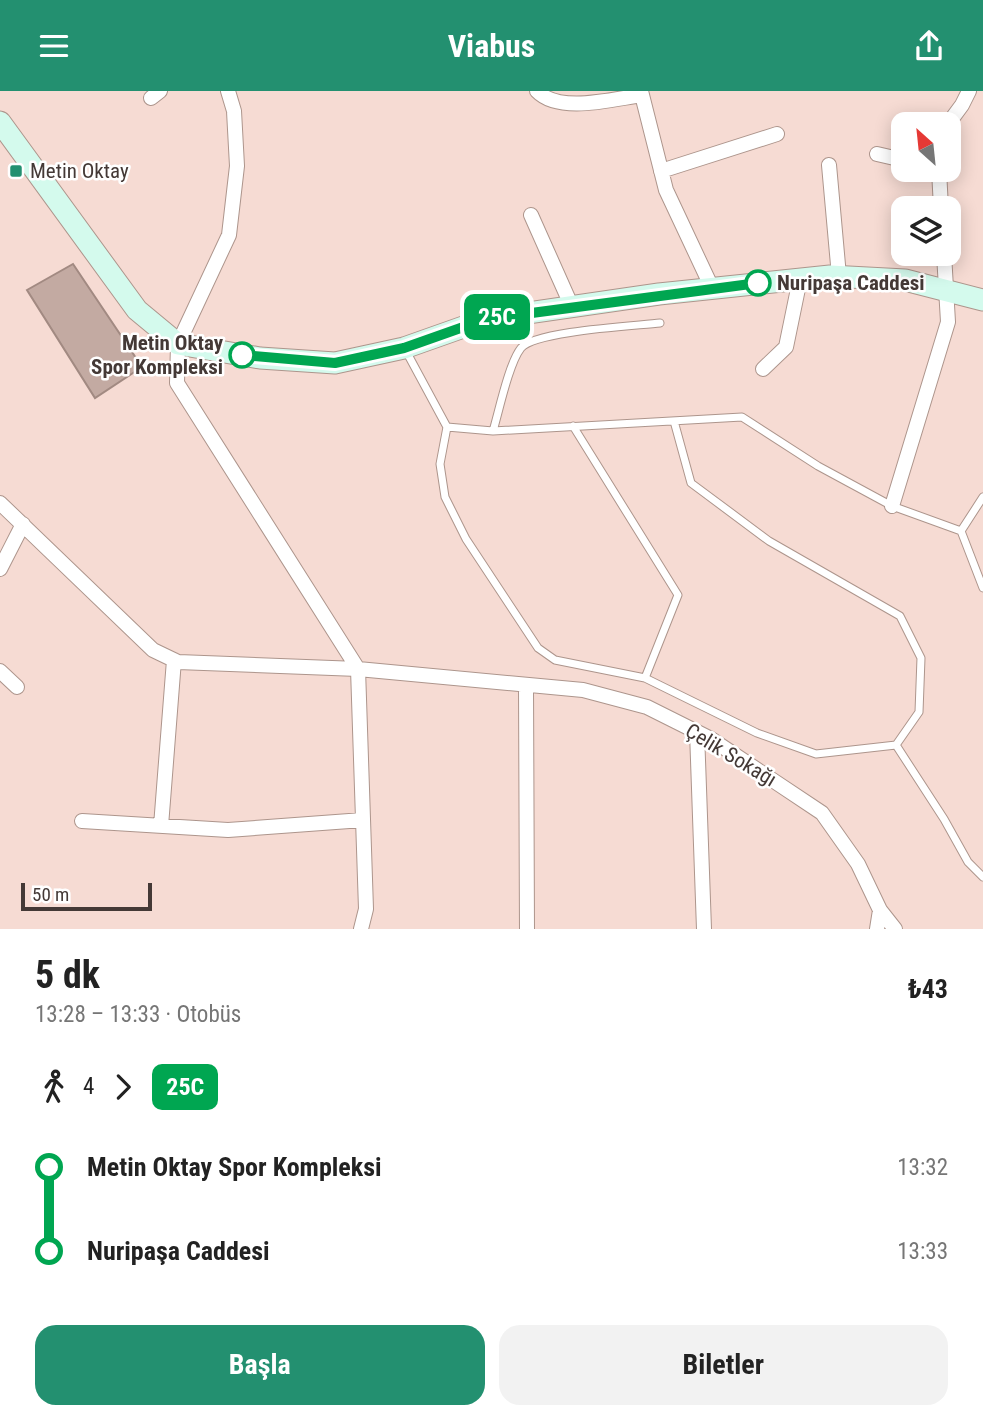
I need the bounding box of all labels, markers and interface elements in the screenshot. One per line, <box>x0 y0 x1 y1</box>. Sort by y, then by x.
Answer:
icon: menu <box>35 27 73 65</box>
text: Viabus <box>448 27 535 65</box>
icon: share <box>910 27 948 65</box>
north arrow <box>891 112 961 182</box>
map controls <box>891 112 961 266</box>
place label: Metin Oktay <box>30 159 129 183</box>
marker: Metin Oktay <box>8 163 24 179</box>
button: layers <box>891 196 961 266</box>
marker: Nuripaşa Caddesi <box>745 270 771 296</box>
place label: Nuripaşa Caddesi <box>777 271 925 295</box>
line badge: 25C <box>457 294 537 340</box>
text: 25C <box>478 303 516 331</box>
place label: Metin Oktay Spor Kompleksi <box>91 331 224 379</box>
marker: Metin Oktay Spor Kompleksi <box>229 342 255 368</box>
street label: Çelik Sokağı <box>681 718 781 792</box>
scale bar <box>21 880 152 912</box>
text: 50 m <box>32 883 69 906</box>
text: 5 dk <box>35 953 100 997</box>
text: ₺43 <box>908 974 948 1004</box>
text: 13:28 – 13:33 · Otobüs <box>35 1001 241 1028</box>
icon: walk <box>35 1068 73 1106</box>
icon: forward <box>104 1068 142 1106</box>
text: 4 <box>83 1073 94 1100</box>
text: 25C <box>166 1073 204 1101</box>
text: Metin Oktay Spor Kompleksi <box>87 1152 382 1182</box>
text: 13:32 <box>897 1154 948 1181</box>
text: Nuripaşa Caddesi <box>87 1236 270 1266</box>
text: 13:33 <box>897 1238 948 1265</box>
button: Başla <box>35 1325 485 1405</box>
button: Biletler <box>499 1325 948 1405</box>

